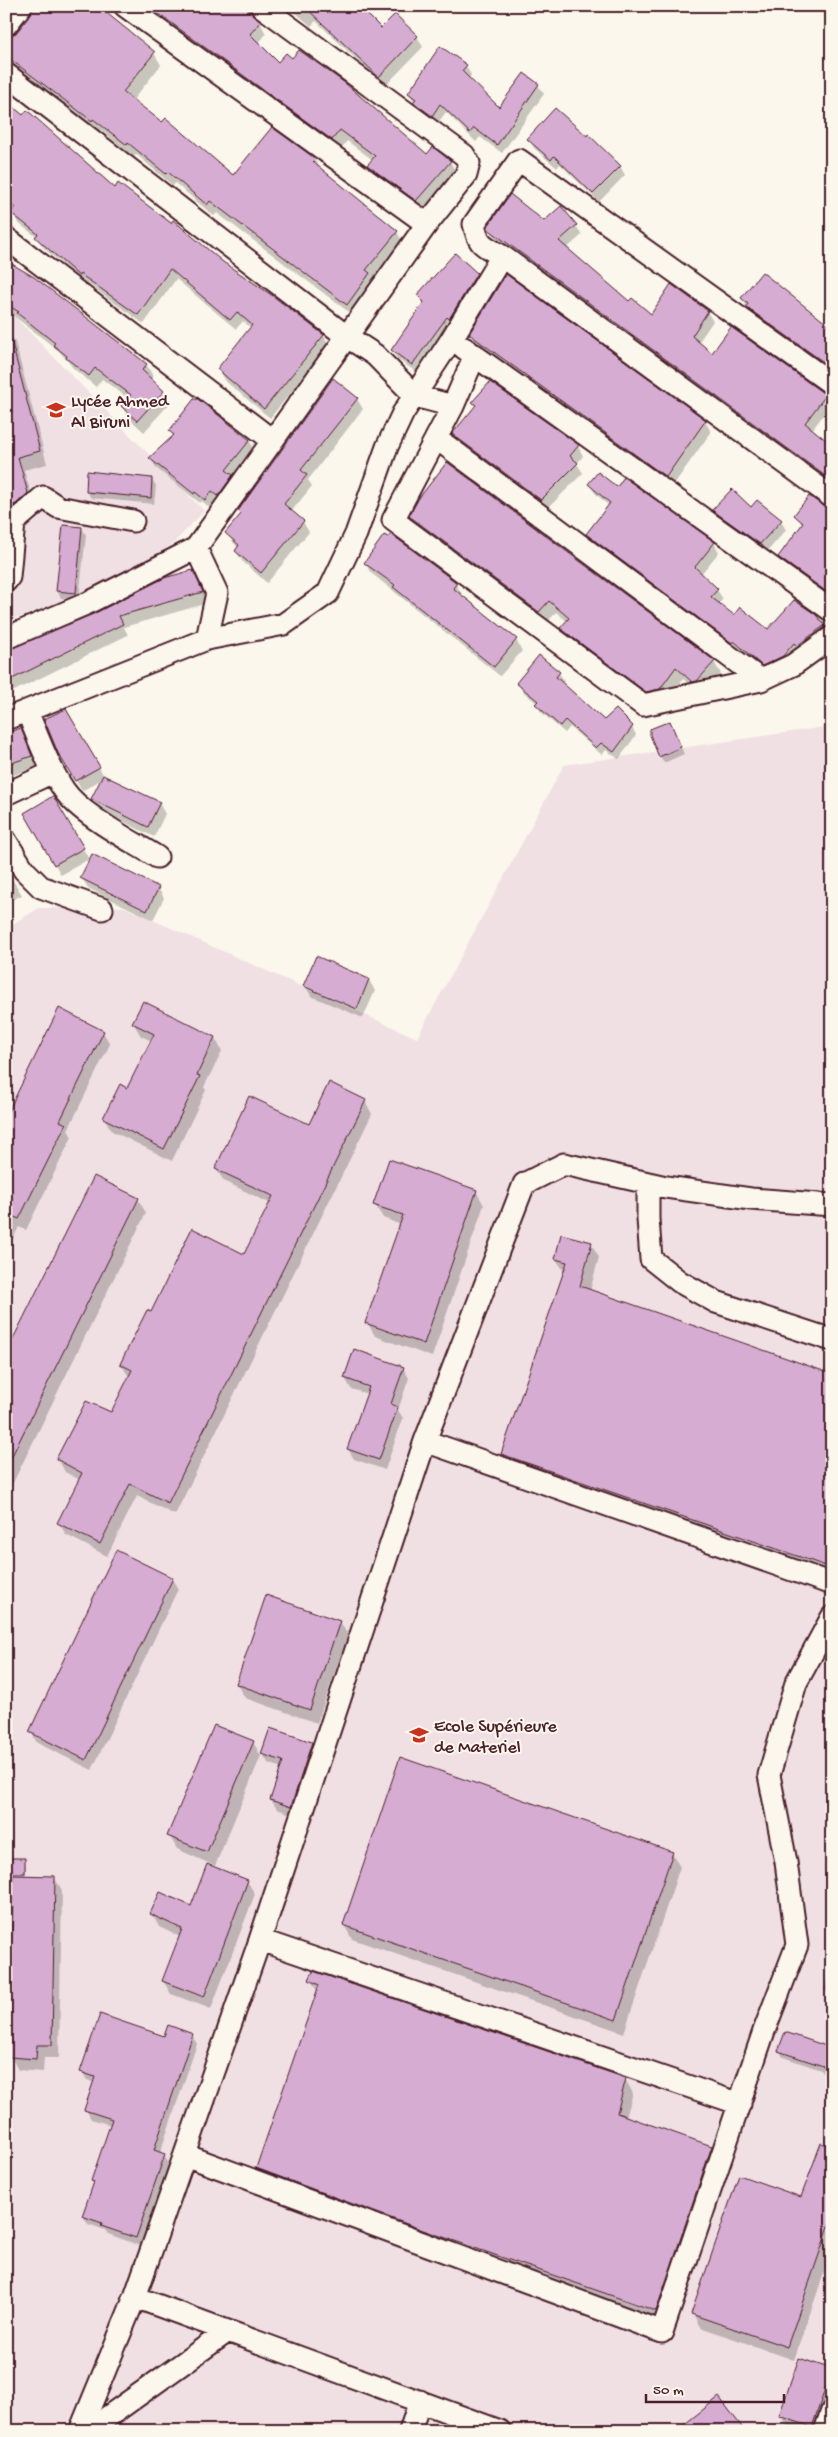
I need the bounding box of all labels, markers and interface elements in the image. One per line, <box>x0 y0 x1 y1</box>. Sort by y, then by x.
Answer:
place label: Lycée Ahmed Al Biruni <box>71 392 170 434</box>
school or university icon: Lycée Ahmed Al Biruni <box>45 399 67 421</box>
place label: Ecole Supérieure de Materiel <box>434 1717 558 1759</box>
school or university icon: Ecole Supérieure de Materiel <box>408 1724 430 1746</box>
scale bar <box>646 2372 783 2404</box>
text: 50 m <box>653 2382 684 2400</box>

